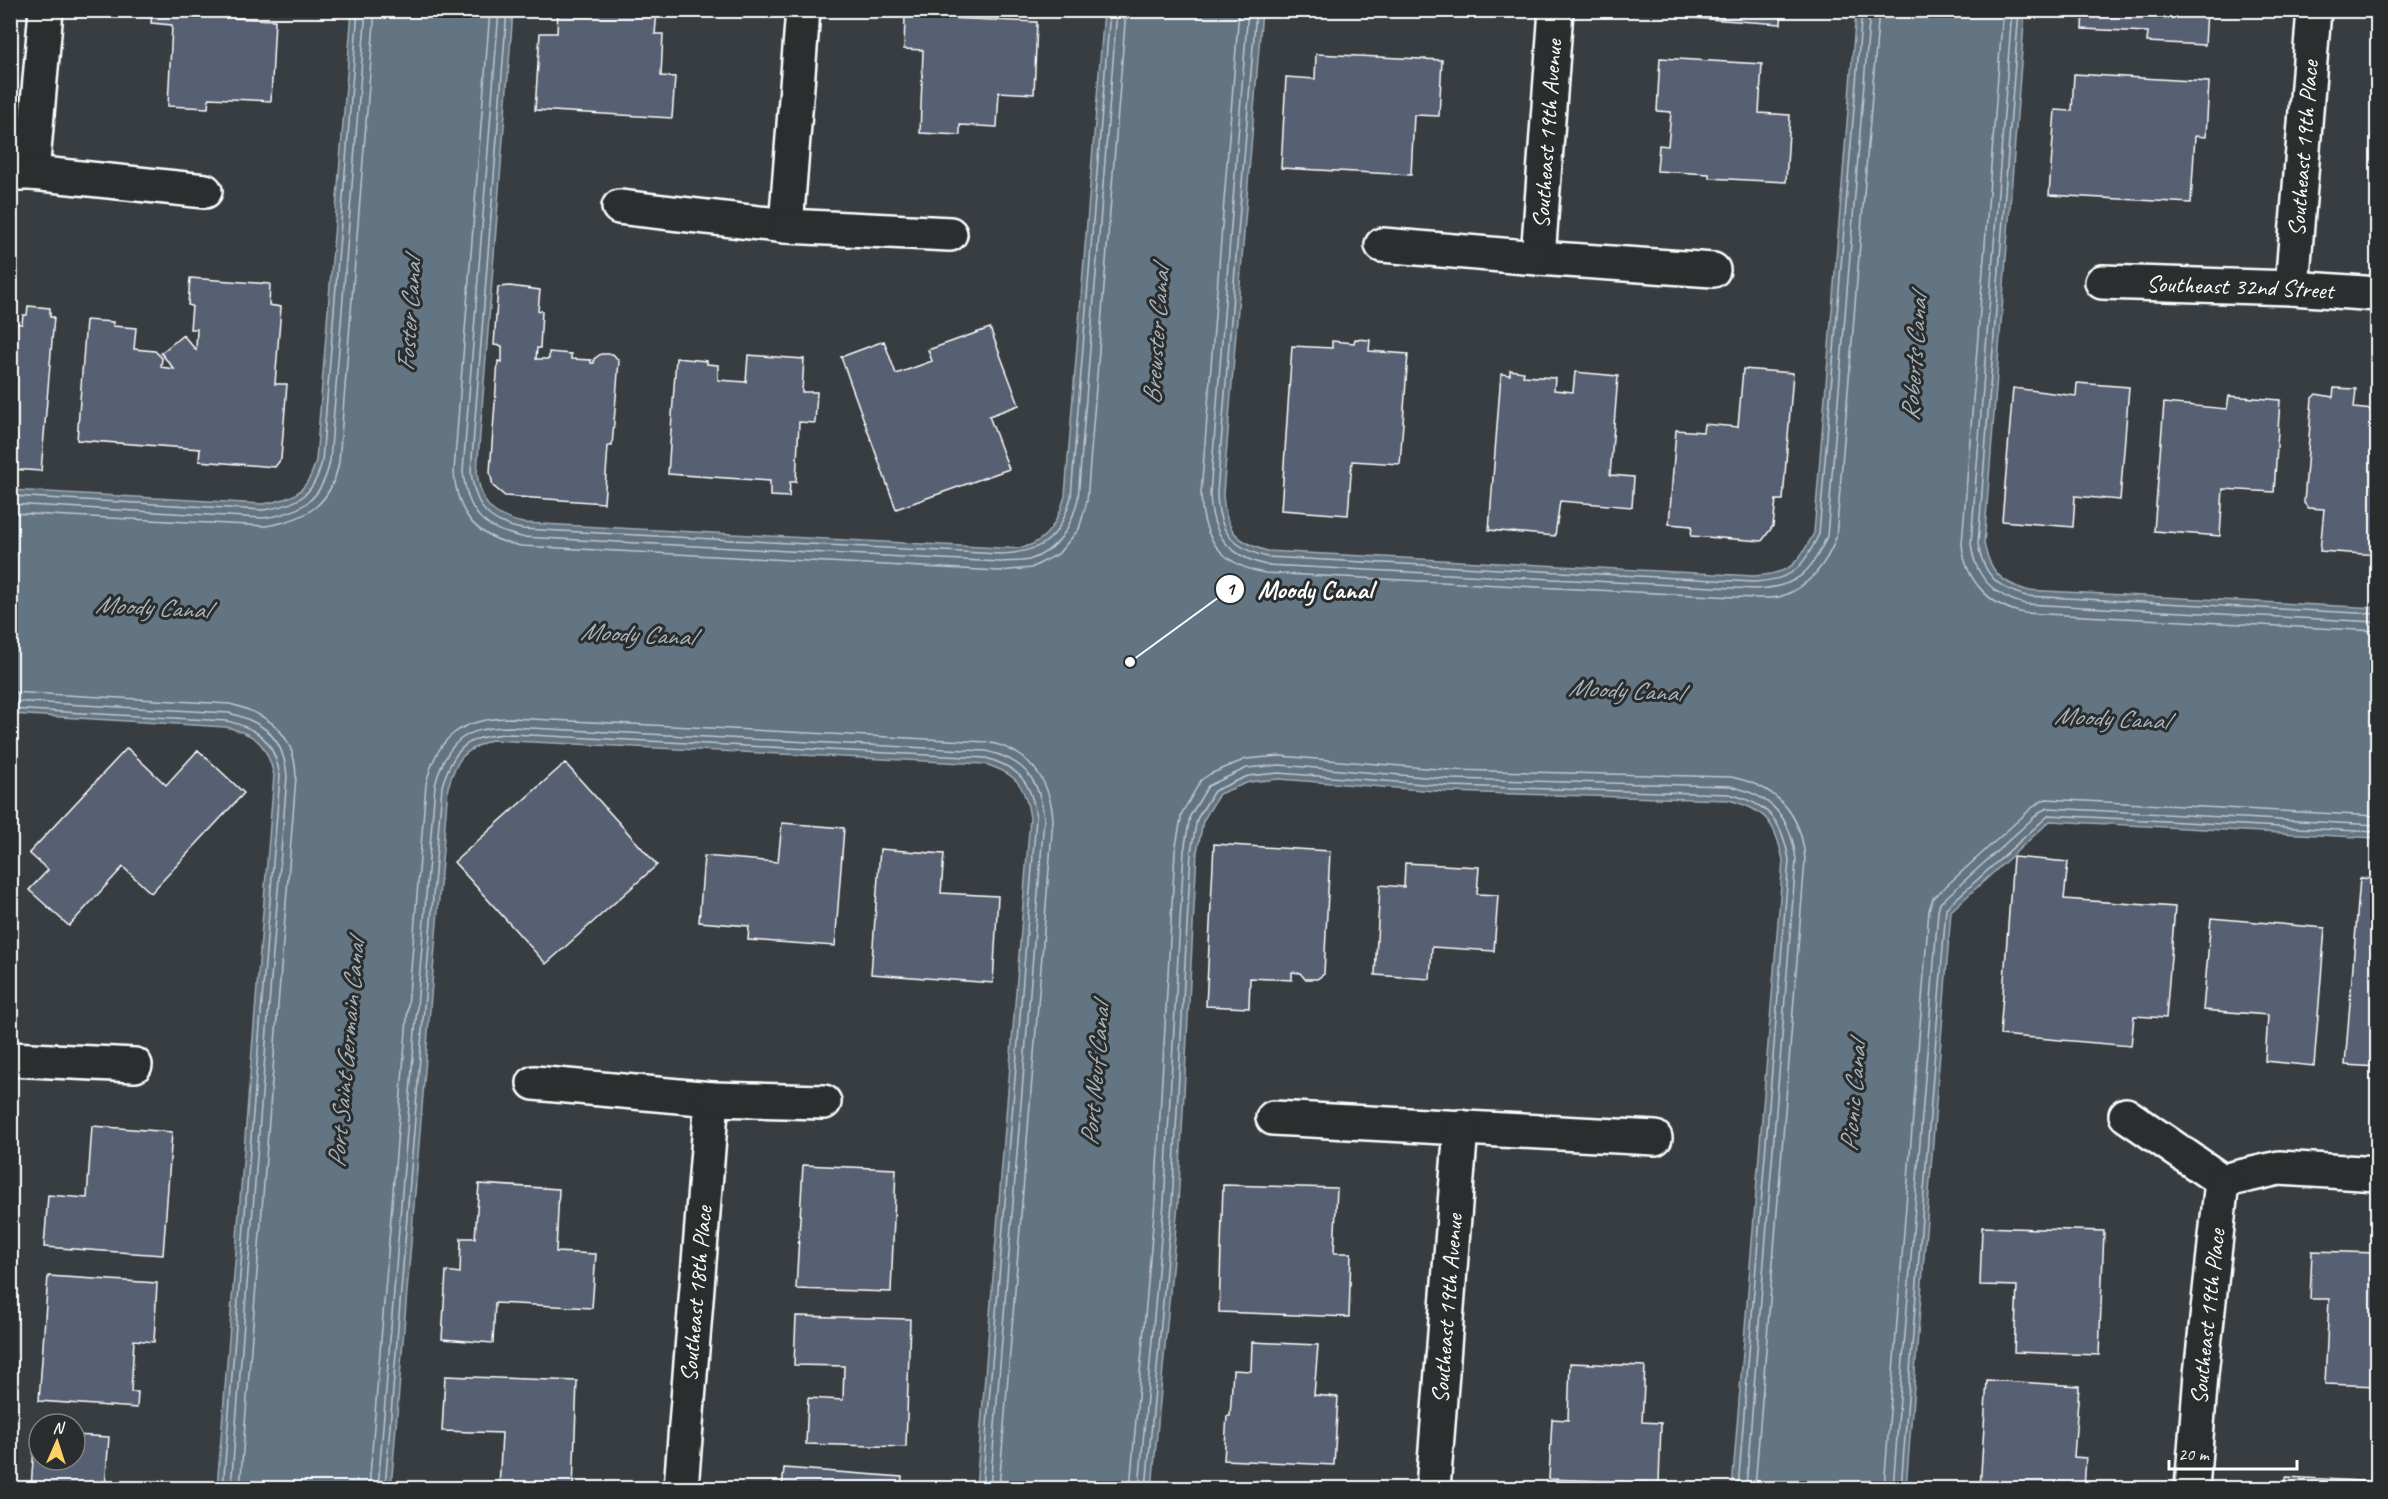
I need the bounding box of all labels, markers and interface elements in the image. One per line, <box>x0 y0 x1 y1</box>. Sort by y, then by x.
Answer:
street label: Southeast 19th Avenue <box>1525 36 1569 230</box>
street label: Southeast 19th Place <box>2281 57 2325 237</box>
water label: Foster Canal <box>389 249 430 372</box>
water label: Brewster Canal <box>1135 258 1178 405</box>
street label: Southeast 32nd Street <box>2146 268 2337 306</box>
water label: Roberts Canal <box>1893 285 1935 422</box>
callout: Moody Canal <box>1215 567 1384 611</box>
text: Moody Canal <box>1257 573 1378 606</box>
text: 1 <box>1226 578 1236 600</box>
water label: Moody Canal <box>95 588 218 627</box>
water label: Moody Canal <box>580 615 703 654</box>
water label: Moody Canal <box>1568 671 1691 710</box>
water label: Moody Canal <box>2054 699 2177 738</box>
water label: Port Saint Germain Canal <box>320 930 373 1169</box>
water label: Port Neuf Canal <box>1072 994 1118 1147</box>
water label: Picnic Canal <box>1832 1033 1875 1153</box>
street label: Southeast 18th Place <box>673 1203 719 1383</box>
street label: Southeast 19th Avenue <box>1425 1211 1469 1404</box>
street label: Southeast 19th Place <box>2184 1225 2232 1406</box>
north arrow <box>27 1412 87 1472</box>
text: N <box>52 1418 66 1438</box>
scale bar <box>2169 1433 2296 1471</box>
text: 20 m <box>2178 1443 2211 1465</box>

